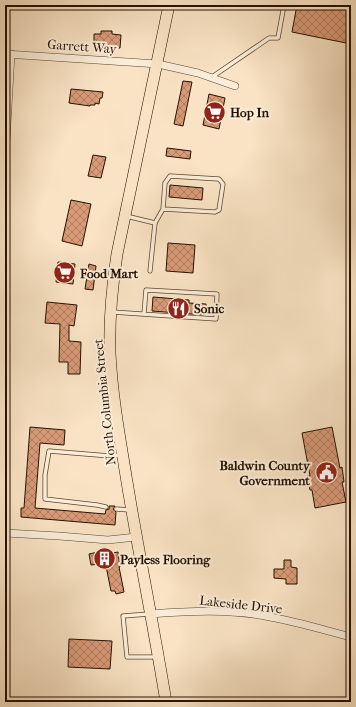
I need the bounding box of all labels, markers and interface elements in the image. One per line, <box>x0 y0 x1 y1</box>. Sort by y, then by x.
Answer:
street label: Garrett Way <box>47 37 118 56</box>
supermarket icon: Hop In <box>201 99 227 125</box>
place label: Hop In <box>230 105 270 121</box>
supermarket icon: Food Mart <box>52 260 78 286</box>
place label: Food Mart <box>79 266 138 281</box>
restaurant icon: Sonic <box>166 295 192 321</box>
place label: Sonic <box>194 301 225 316</box>
street label: North Columbia Street <box>90 338 119 466</box>
place label: Baldwin County Government <box>220 458 311 488</box>
public building icon: Baldwin County Government <box>313 459 339 485</box>
building icon: Payless Flooring <box>91 546 117 572</box>
place label: Payless Flooring <box>120 552 211 568</box>
street label: Lakeside Drive <box>199 593 284 616</box>

